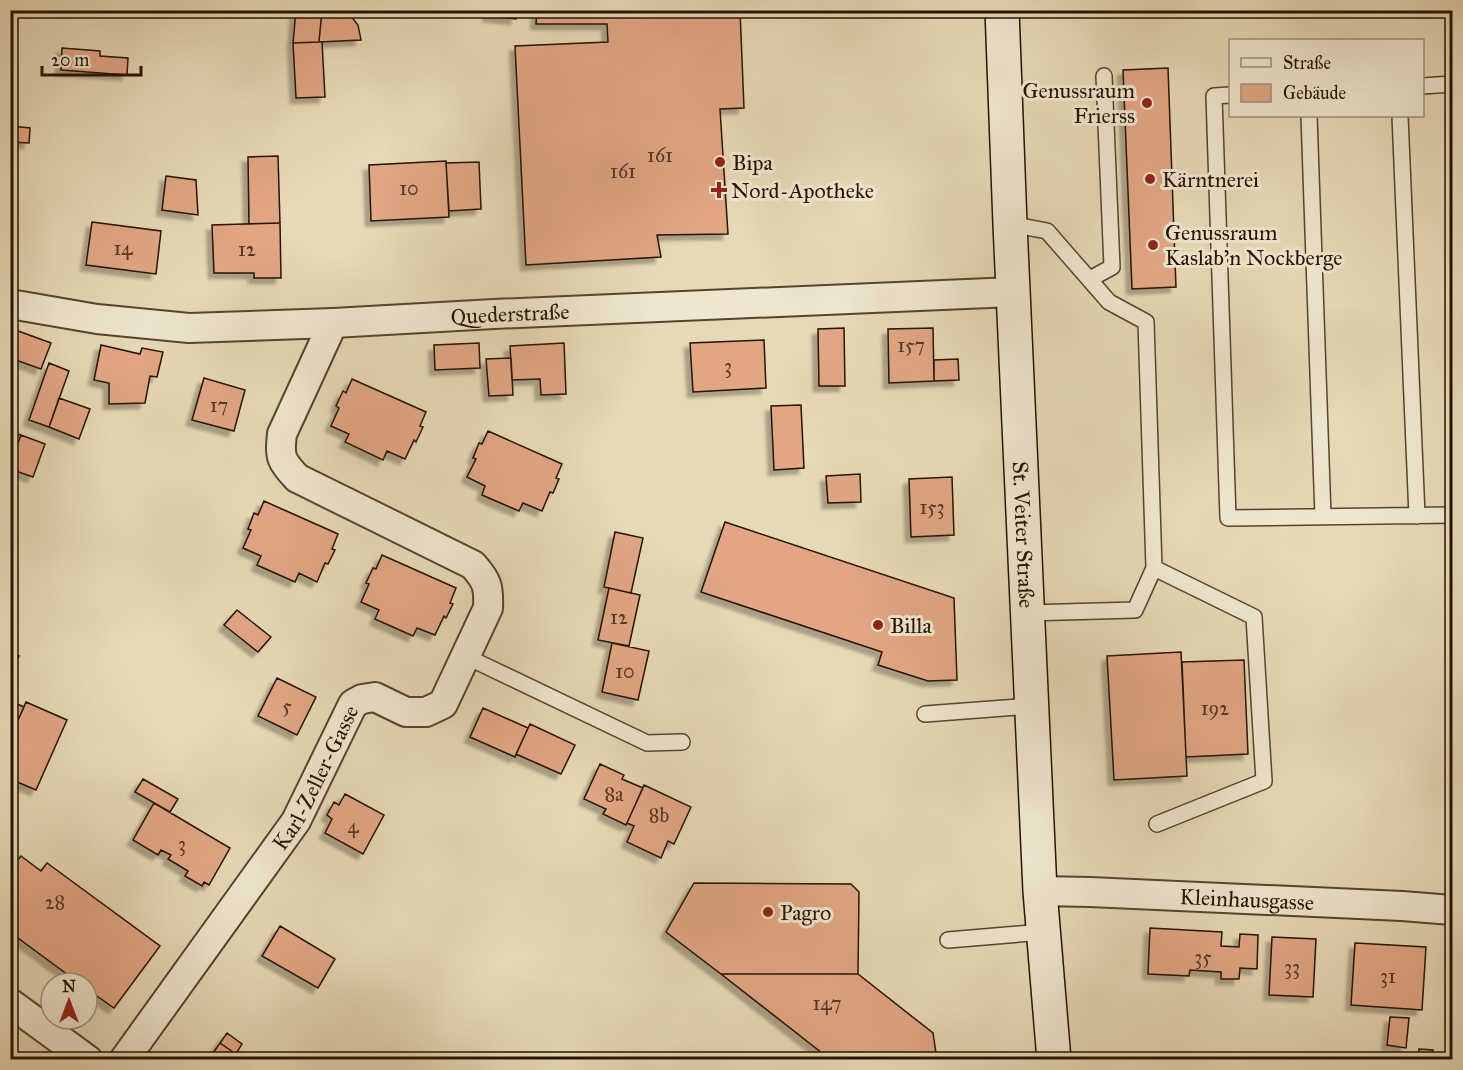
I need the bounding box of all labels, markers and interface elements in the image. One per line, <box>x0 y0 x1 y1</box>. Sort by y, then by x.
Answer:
scale bar <box>42 39 141 77</box>
legend <box>1229 39 1424 117</box>
text: 20 m <box>51 49 89 71</box>
text: Straße <box>1283 52 1331 74</box>
place label: Genussraum Frierss <box>1022 77 1136 129</box>
text: Gebäude <box>1283 82 1346 104</box>
marker: Genussraum Frierss <box>1140 96 1154 110</box>
house number: 161 <box>647 143 673 167</box>
place label: Bipa <box>732 149 774 176</box>
marker: Bipa <box>713 155 727 169</box>
house number: 161 <box>610 159 636 183</box>
place label: Kärntnerei <box>1162 166 1259 193</box>
marker: Kärntnerei <box>1143 172 1157 186</box>
house number: 10 <box>399 176 419 200</box>
place label: Nord-Apotheke <box>731 177 874 204</box>
marker: Nord-Apotheke <box>712 183 726 197</box>
place label: Genussraum Kaslab'n Nockberge <box>1165 219 1342 271</box>
house number: 14 <box>113 236 133 260</box>
house number: 12 <box>238 237 256 261</box>
marker: Genussraum Kaslab'n Nockberge <box>1146 238 1160 252</box>
street label: Quederstraße <box>450 298 570 330</box>
house number: 157 <box>897 333 925 357</box>
house number: 3 <box>724 354 732 378</box>
house number: 17 <box>210 393 228 417</box>
street label: St. Veiter Straße <box>1007 460 1040 609</box>
house number: 153 <box>919 495 945 519</box>
house number: 12 <box>610 605 628 629</box>
place label: Billa <box>890 612 932 639</box>
marker: Billa <box>871 618 885 632</box>
house number: 10 <box>615 659 635 683</box>
house number: 5 <box>282 694 292 718</box>
house number: 192 <box>1201 696 1229 720</box>
street label: Karl-Zeller-Gasse <box>267 701 364 855</box>
house number: 8a <box>604 782 624 806</box>
house number: 8b <box>649 803 669 827</box>
house number: 4 <box>347 814 359 838</box>
house number: 3 <box>178 832 186 856</box>
street label: Kleinhausgasse <box>1179 883 1315 916</box>
house number: 28 <box>45 890 65 914</box>
place label: Pagro <box>780 899 831 926</box>
marker: Pagro <box>761 905 775 919</box>
house number: 35 <box>1194 945 1212 969</box>
house number: 33 <box>1284 955 1300 979</box>
house number: 31 <box>1380 964 1396 988</box>
north arrow <box>39 971 99 1031</box>
text: N <box>62 977 76 996</box>
house number: 147 <box>813 991 841 1015</box>

